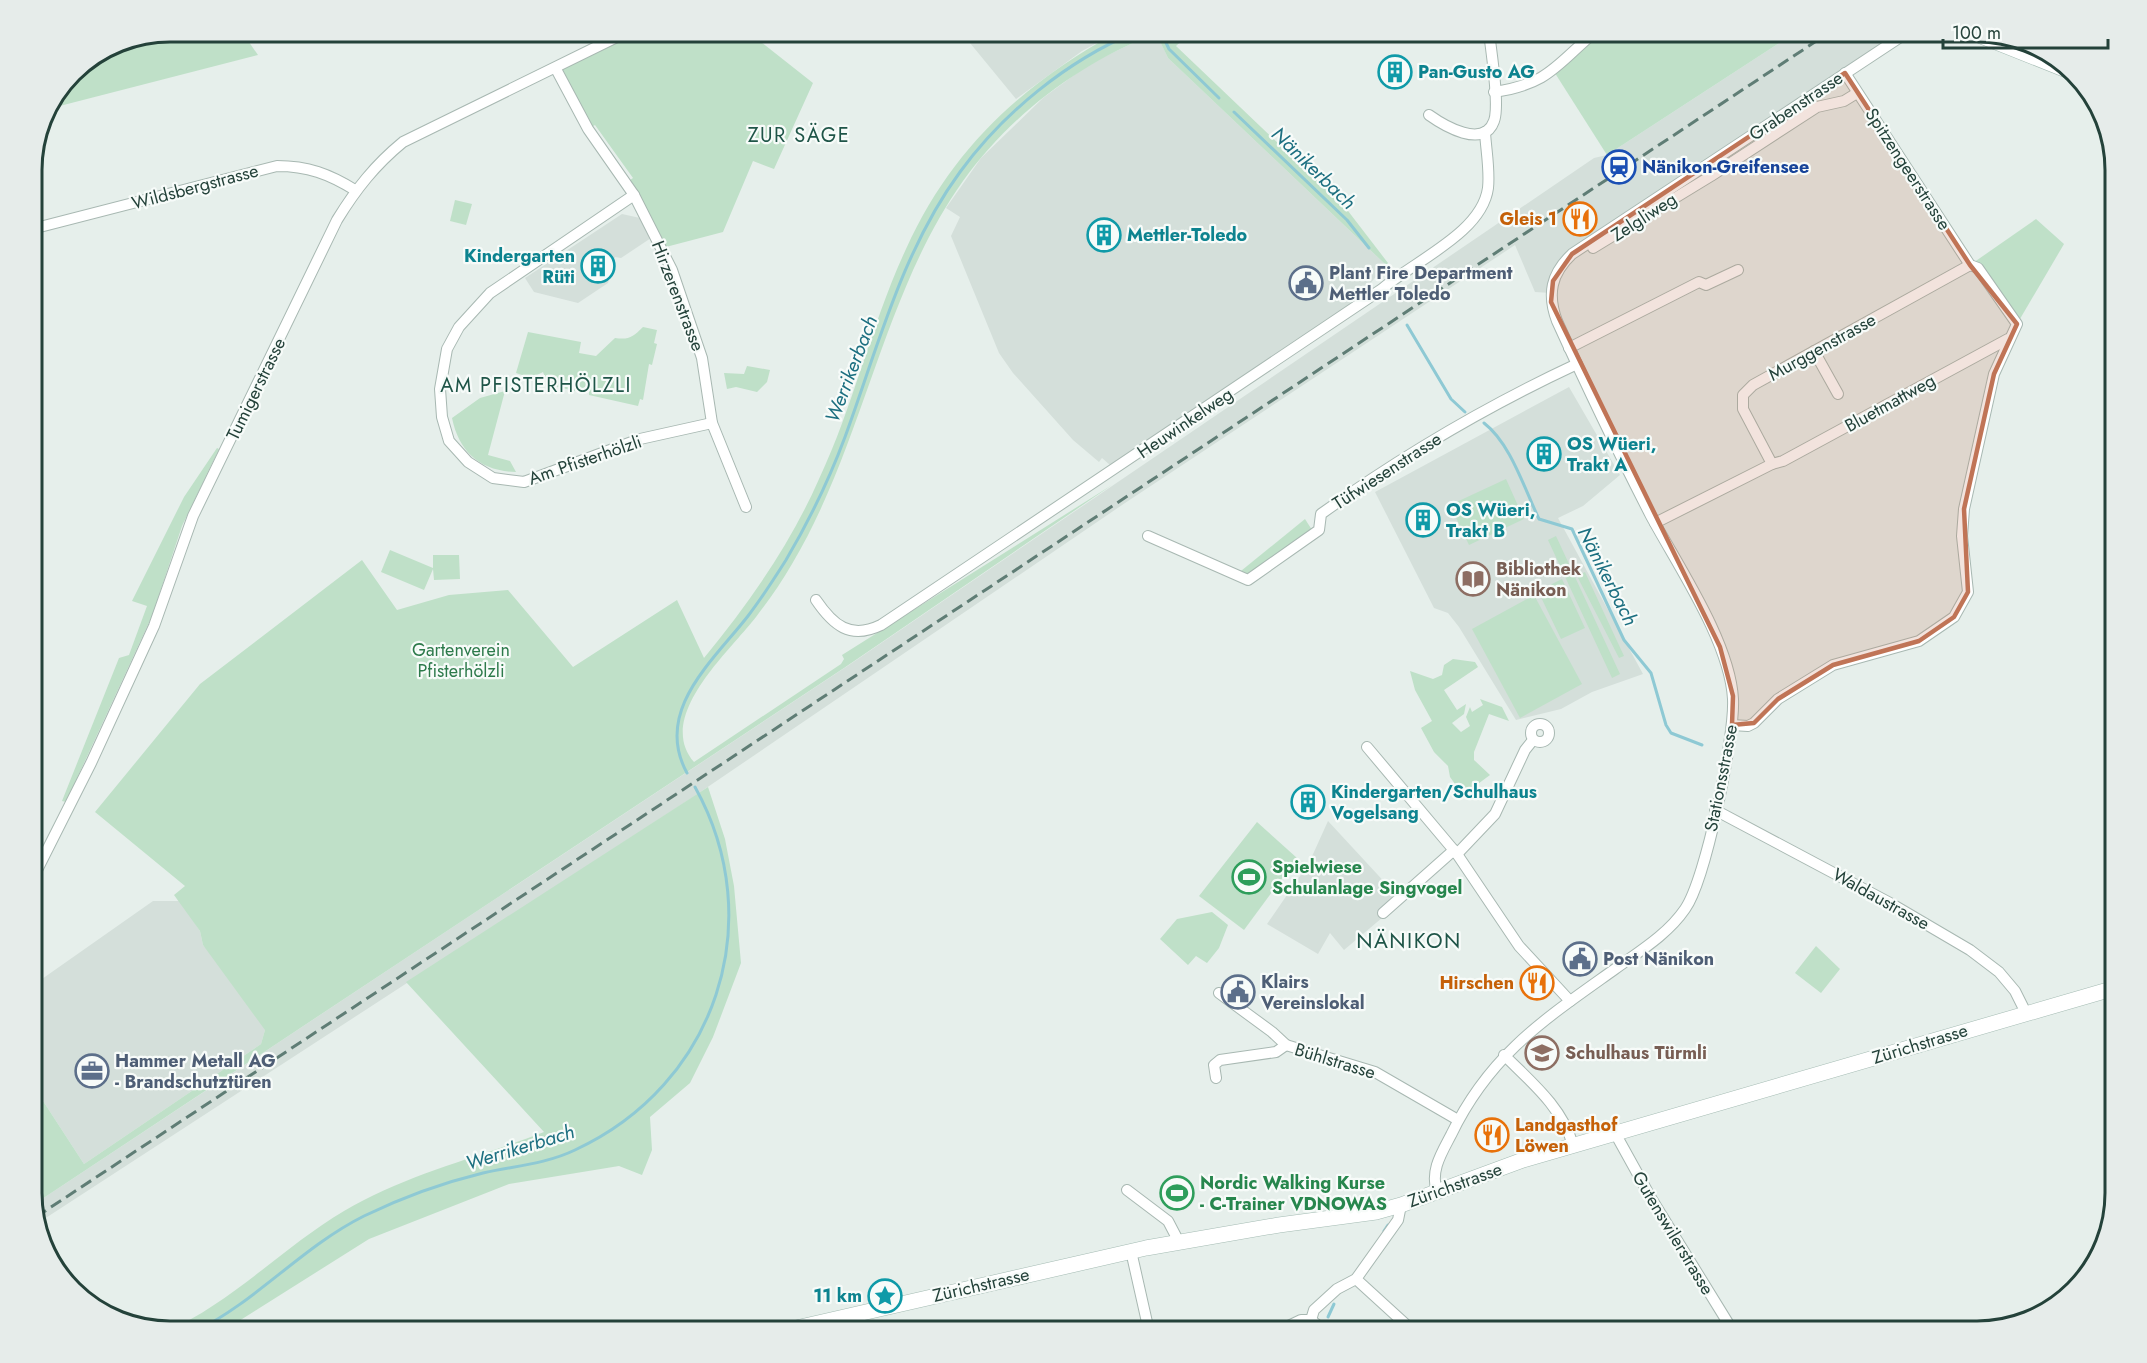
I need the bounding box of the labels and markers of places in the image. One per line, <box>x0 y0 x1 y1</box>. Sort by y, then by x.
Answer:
building icon: Pan-Gusto AG <box>1377 54 1413 90</box>
place label: Pan-Gusto AG <box>1418 59 1535 85</box>
station icon: Nänikon-Greifensee <box>1601 149 1637 185</box>
place label: Nänikon-Greifensee <box>1642 154 1809 180</box>
restaurant icon: Gleis 1 <box>1562 201 1598 237</box>
place label: Gleis 1 <box>1499 206 1557 232</box>
building icon: Mettler-Toledo <box>1086 217 1122 253</box>
place label: Mettler-Toledo <box>1127 222 1248 248</box>
place label: Kindergarten Rüti <box>464 243 575 290</box>
building icon: Kindergarten Rüti <box>580 248 616 284</box>
place label: Plant Fire Department Mettler Toledo <box>1329 260 1513 307</box>
public building icon: Plant Fire Department Mettler Toledo <box>1288 265 1324 301</box>
place label: OS Wüeri, Trakt A <box>1567 431 1656 478</box>
building icon: OS Wüeri, Trakt A <box>1526 436 1562 472</box>
place label: OS Wüeri, Trakt B <box>1446 497 1535 544</box>
building icon: OS Wüeri, Trakt B <box>1405 502 1441 538</box>
place label: Bibliothek Nänikon <box>1496 556 1582 603</box>
library icon: Bibliothek Nänikon <box>1455 561 1491 597</box>
place label: Kindergarten/Schulhaus Vogelsang <box>1330 779 1537 826</box>
building icon: Kindergarten/Schulhaus Vogelsang <box>1290 784 1326 820</box>
place label: Spielwiese Schulanlage Singvogel <box>1272 854 1462 901</box>
sports icon: Spielwiese Schulanlage Singvogel <box>1231 859 1267 895</box>
public building icon: Post Nänikon <box>1562 941 1598 977</box>
place label: Post Nänikon <box>1603 946 1714 972</box>
restaurant icon: Hirschen <box>1519 965 1555 1001</box>
place label: Klairs Vereinslokal <box>1260 969 1365 1016</box>
place label: Hirschen <box>1439 970 1514 996</box>
public building icon: Klairs Vereinslokal <box>1220 974 1256 1010</box>
school or university icon: Schulhaus Türmli <box>1524 1035 1560 1071</box>
place label: Schulhaus Türmli <box>1565 1040 1707 1066</box>
place label: Hammer Metall AG - Brandschutztüren <box>115 1048 276 1095</box>
office icon: Hammer Metall AG - Brandschutztüren <box>74 1053 110 1089</box>
place label: Landgasthof Löwen <box>1515 1112 1618 1159</box>
restaurant icon: Landgasthof Löwen <box>1474 1117 1510 1153</box>
place label: Nordic Walking Kurse - C-Trainer VDNOWAS <box>1200 1170 1387 1217</box>
sports icon: Nordic Walking Kurse - C-Trainer VDNOWAS <box>1159 1175 1195 1211</box>
place icon: 11 km <box>867 1278 903 1314</box>
place label: 11 km <box>813 1283 862 1309</box>

